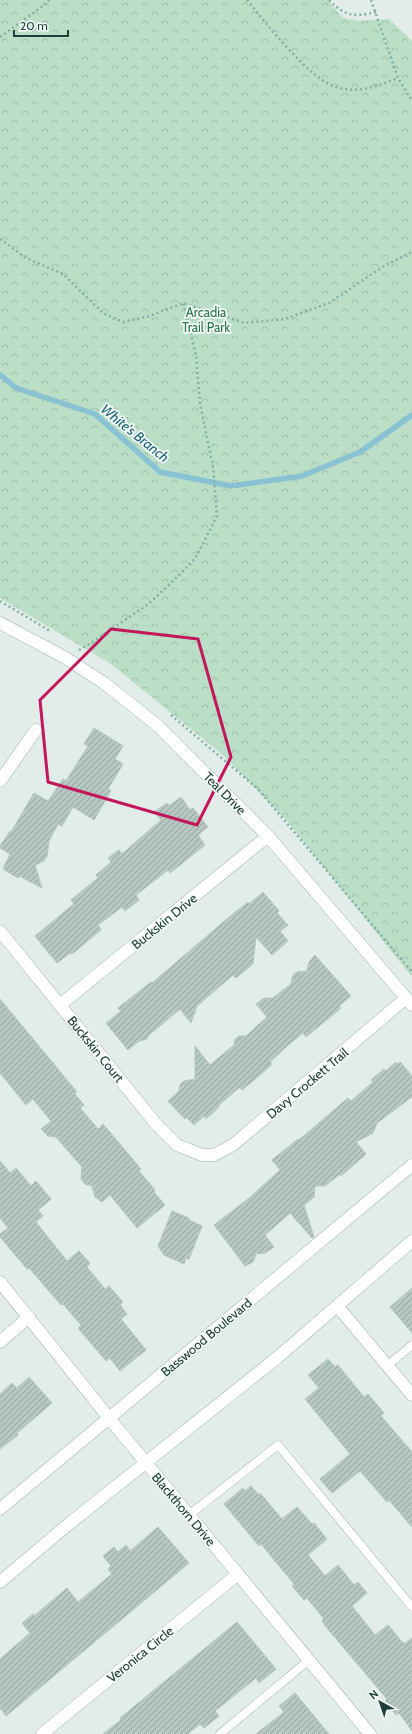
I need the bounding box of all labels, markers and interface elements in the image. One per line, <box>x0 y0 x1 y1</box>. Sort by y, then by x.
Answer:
scale bar <box>14 12 68 38</box>
text: 20 m <box>20 18 48 33</box>
park label: Arcadia Trail Park <box>182 304 230 335</box>
water label: White's Branch <box>97 400 173 466</box>
street label: Teal Drive <box>200 768 250 818</box>
street label: Buckskin Drive <box>128 890 200 952</box>
street label: Buckskin Court <box>64 1013 128 1086</box>
street label: Davy Crockett Trail <box>263 1044 351 1122</box>
street label: Basswood Boulevard <box>157 1294 255 1380</box>
street label: Blackthorn Drive <box>149 1469 220 1549</box>
street label: Veronica Circle <box>104 1622 177 1686</box>
north arrow <box>360 1682 400 1722</box>
text: N <box>366 1686 381 1702</box>

